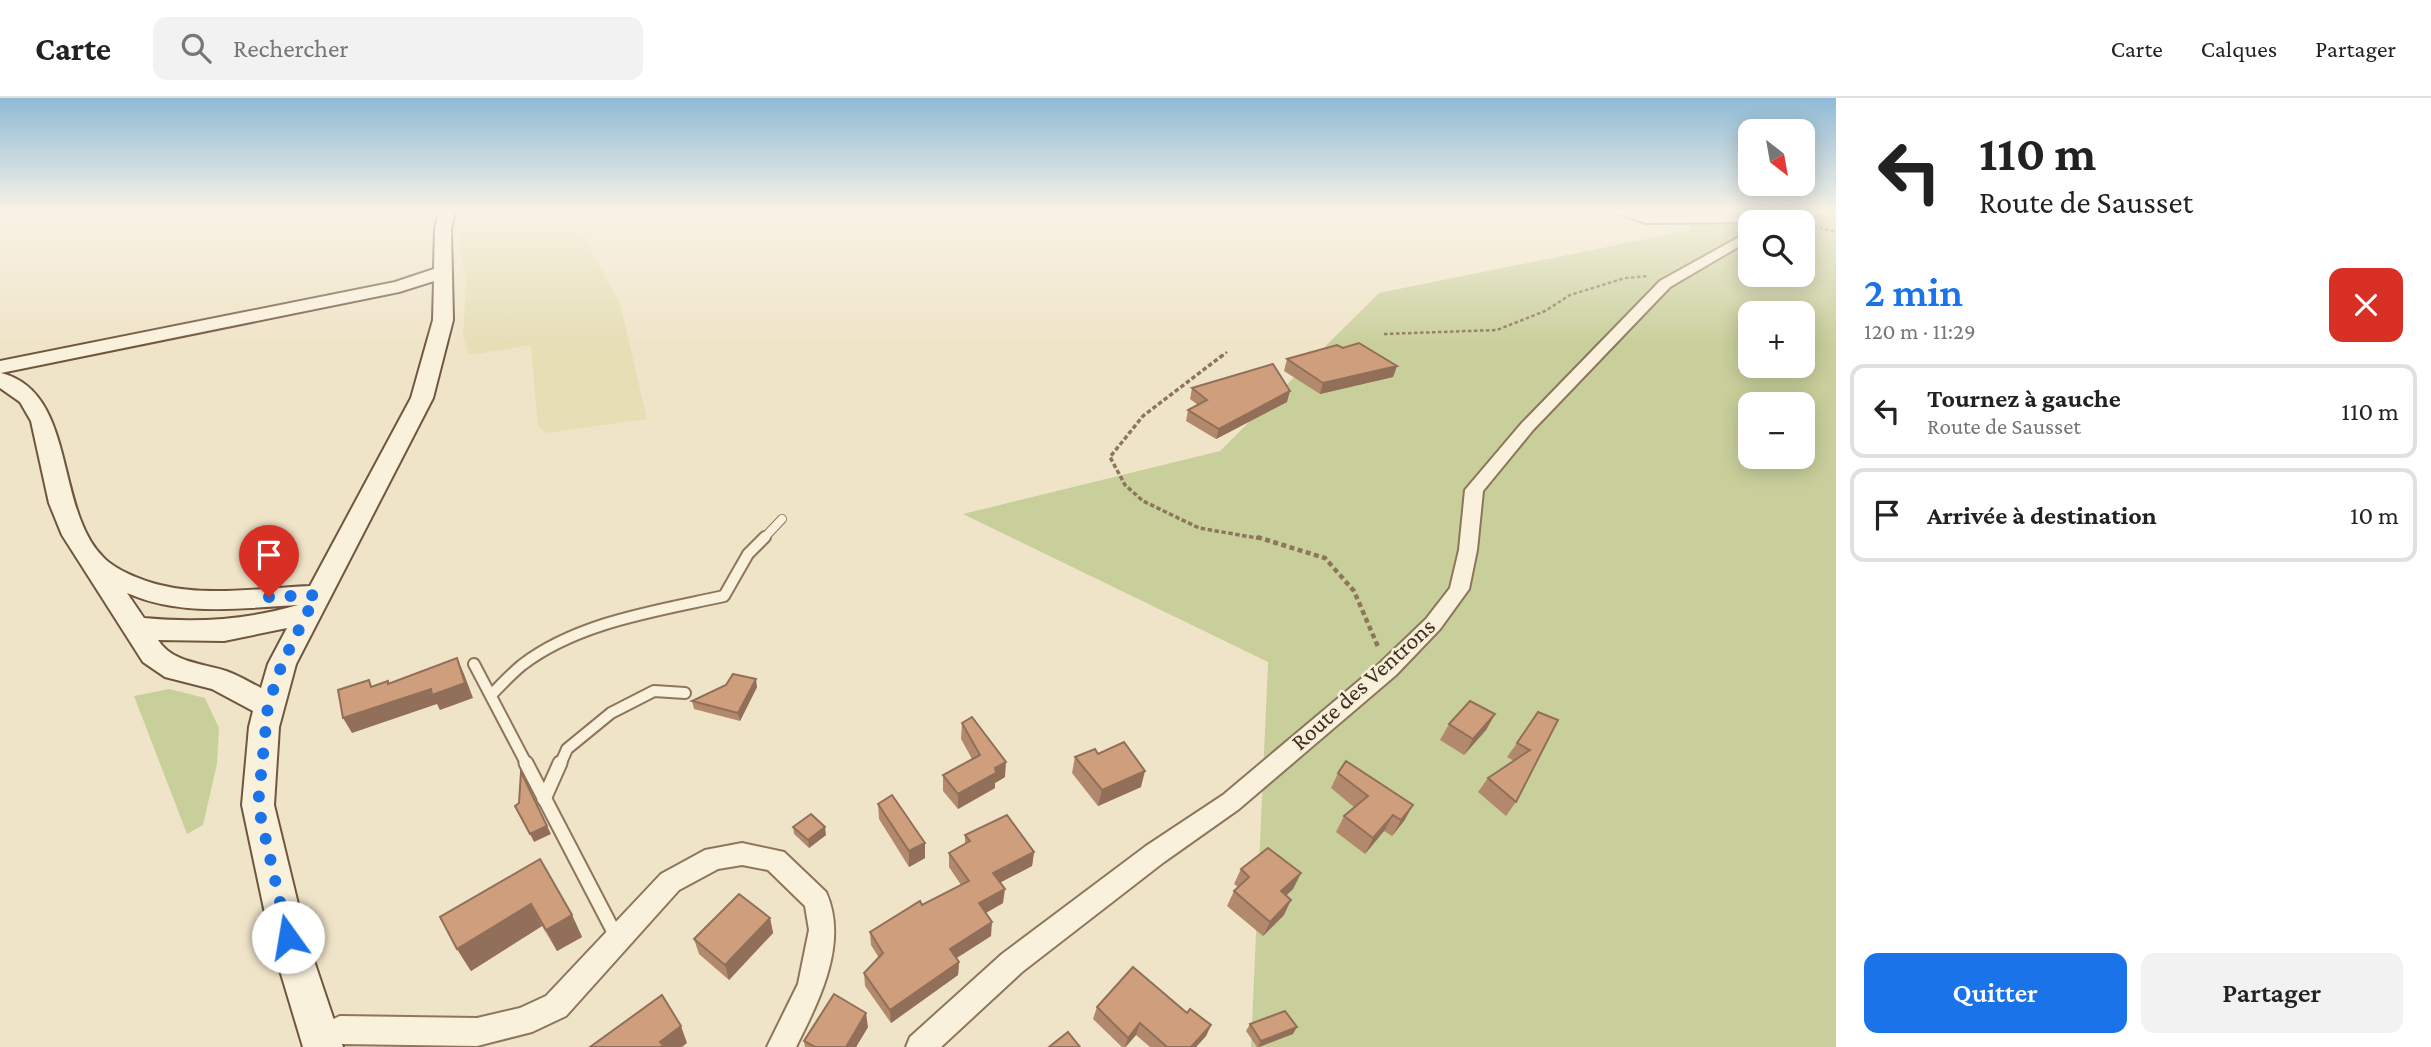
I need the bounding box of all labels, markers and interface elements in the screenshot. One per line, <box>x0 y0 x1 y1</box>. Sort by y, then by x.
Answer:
search box <box>153 17 643 80</box>
icon: search <box>177 29 215 67</box>
text: Carte <box>35 30 111 67</box>
text: Rechercher <box>233 34 349 63</box>
text: Carte <box>2111 35 2163 62</box>
text: Calques <box>2201 35 2277 62</box>
text: Partager <box>2315 35 2396 62</box>
north arrow <box>1738 119 1815 196</box>
map controls <box>1738 119 1815 469</box>
icon: left <box>1864 126 1955 217</box>
text: 110 m <box>1979 126 2096 181</box>
text: Route de Sausset <box>1979 184 2193 220</box>
button: search <box>1738 210 1815 287</box>
text: 2 min <box>1864 268 1963 315</box>
button: close <box>2329 268 2403 342</box>
button: + <box>1738 301 1815 378</box>
text: 120 m · 11:29 <box>1864 318 1976 344</box>
text: Tournez à gauche <box>1927 384 2121 413</box>
button: − <box>1738 392 1815 469</box>
icon: left <box>1868 392 1906 430</box>
text: 110 m <box>2341 397 2399 426</box>
text: Route de Sausset <box>1927 413 2081 439</box>
icon: arrive <box>1868 496 1906 534</box>
text: Arrivée à destination <box>1927 501 2157 530</box>
text: 10 m <box>2350 501 2399 530</box>
pin <box>239 525 299 597</box>
icon: arrive <box>250 536 288 574</box>
street label: Route des Ventrons <box>1285 612 1440 755</box>
position arrow <box>251 900 325 974</box>
button: Quitter <box>1864 953 2127 1033</box>
button: Partager <box>2141 953 2403 1033</box>

